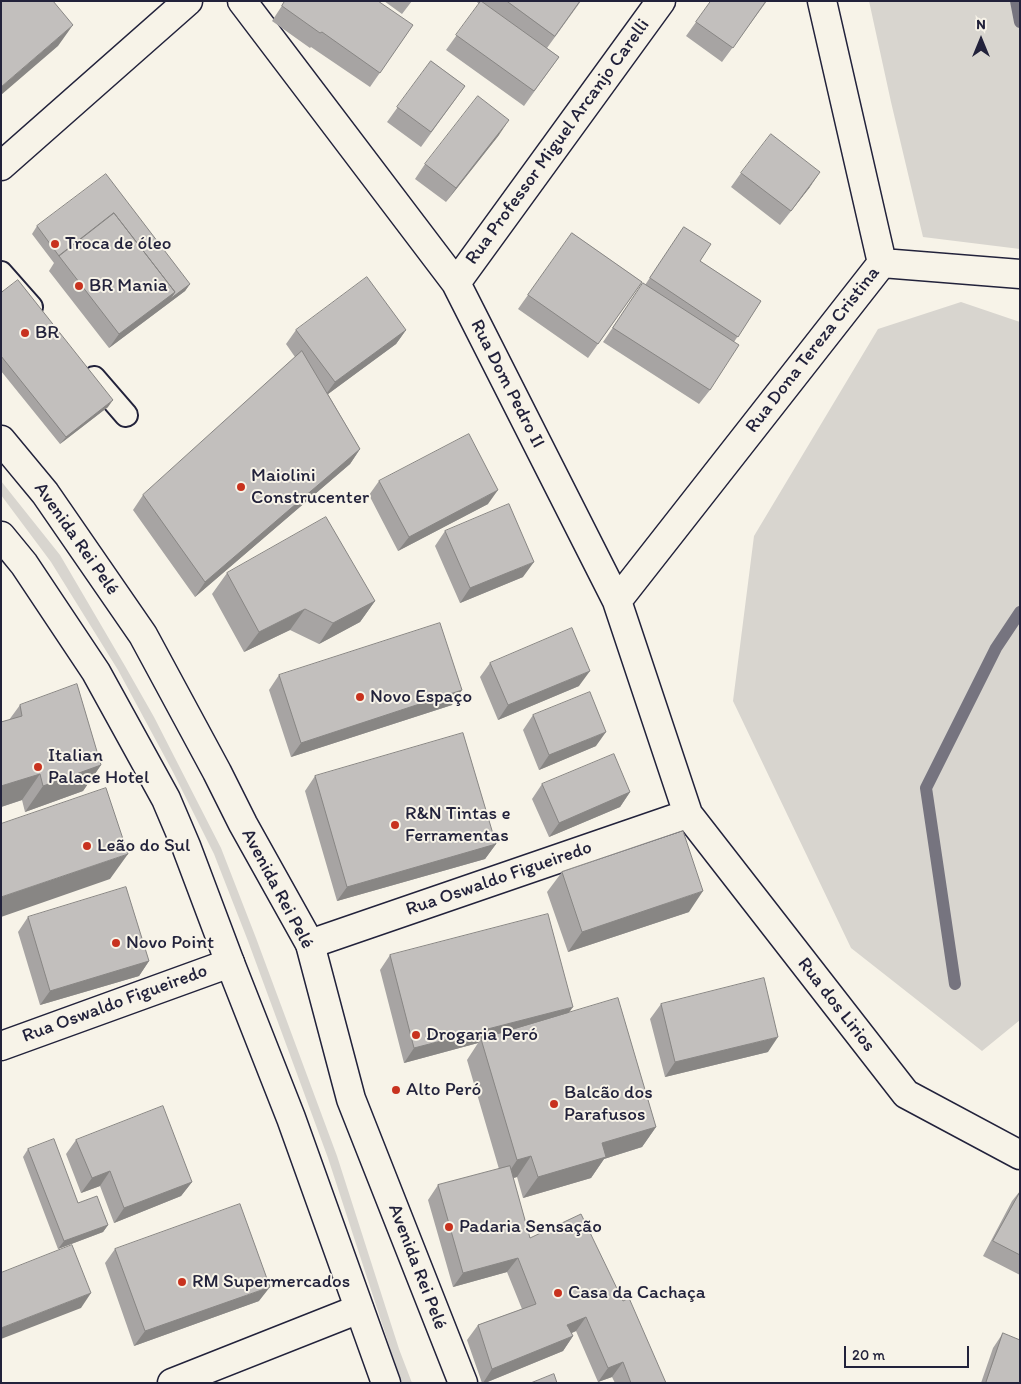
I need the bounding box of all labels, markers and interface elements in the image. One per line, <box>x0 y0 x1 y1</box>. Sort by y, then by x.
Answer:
street label: Rua Professor Miguel Arcanjo Carelli <box>461 14 655 270</box>
north arrow <box>956 15 1006 65</box>
text: N <box>976 16 986 33</box>
place label: Troca de óleo <box>65 233 171 255</box>
marker: Troca de óleo <box>49 238 61 250</box>
street label: Rua Dona Tereza Cristina <box>741 262 885 438</box>
place label: BR Mania <box>89 275 168 297</box>
marker: BR Mania <box>73 280 85 292</box>
street label: Rua Dom Pedro II <box>465 316 549 452</box>
place label: BR <box>35 322 59 344</box>
marker: BR <box>19 327 31 339</box>
place label: Maiolini Construcenter <box>251 465 369 509</box>
street label: Avenida Rei Pelé <box>29 478 123 600</box>
marker: Maiolini Construcenter <box>235 481 247 493</box>
place label: Novo Espaço <box>370 686 472 708</box>
marker: Novo Espaço <box>354 691 366 703</box>
place label: Italian Palace Hotel <box>48 745 149 789</box>
marker: Italian Palace Hotel <box>32 761 44 773</box>
place label: R&N Tintas e Ferramentas <box>405 803 510 847</box>
marker: R&N Tintas e Ferramentas <box>389 819 401 831</box>
street label: Avenida Rei Pelé <box>236 825 318 953</box>
place label: Leão do Sul <box>97 835 190 857</box>
street label: Rua Oswaldo Figueiredo <box>403 836 595 922</box>
marker: Leão do Sul <box>81 840 93 852</box>
place label: Novo Point <box>126 932 214 954</box>
marker: Novo Point <box>110 937 122 949</box>
street label: Rua dos Lirios <box>792 953 880 1057</box>
street label: Rua Oswaldo Figueiredo <box>19 960 211 1048</box>
place label: Drogaria Peró <box>426 1024 538 1046</box>
marker: Drogaria Peró <box>410 1029 422 1041</box>
place label: Alto Peró <box>406 1079 481 1101</box>
place label: Balcão dos Parafusos <box>564 1082 653 1126</box>
marker: Alto Peró <box>390 1084 402 1096</box>
marker: Balcão dos Parafusos <box>548 1098 560 1110</box>
street label: Avenida Rei Pelé <box>383 1201 451 1333</box>
place label: Padaria Sensação <box>459 1216 602 1238</box>
marker: Padaria Sensação <box>443 1221 455 1233</box>
place label: RM Supermercados <box>192 1271 350 1293</box>
marker: RM Supermercados <box>176 1276 188 1288</box>
place label: Casa da Cachaça <box>568 1282 706 1304</box>
marker: Casa da Cachaça <box>552 1287 564 1299</box>
scale bar <box>846 1336 971 1368</box>
text: 20 m <box>852 1346 885 1364</box>

